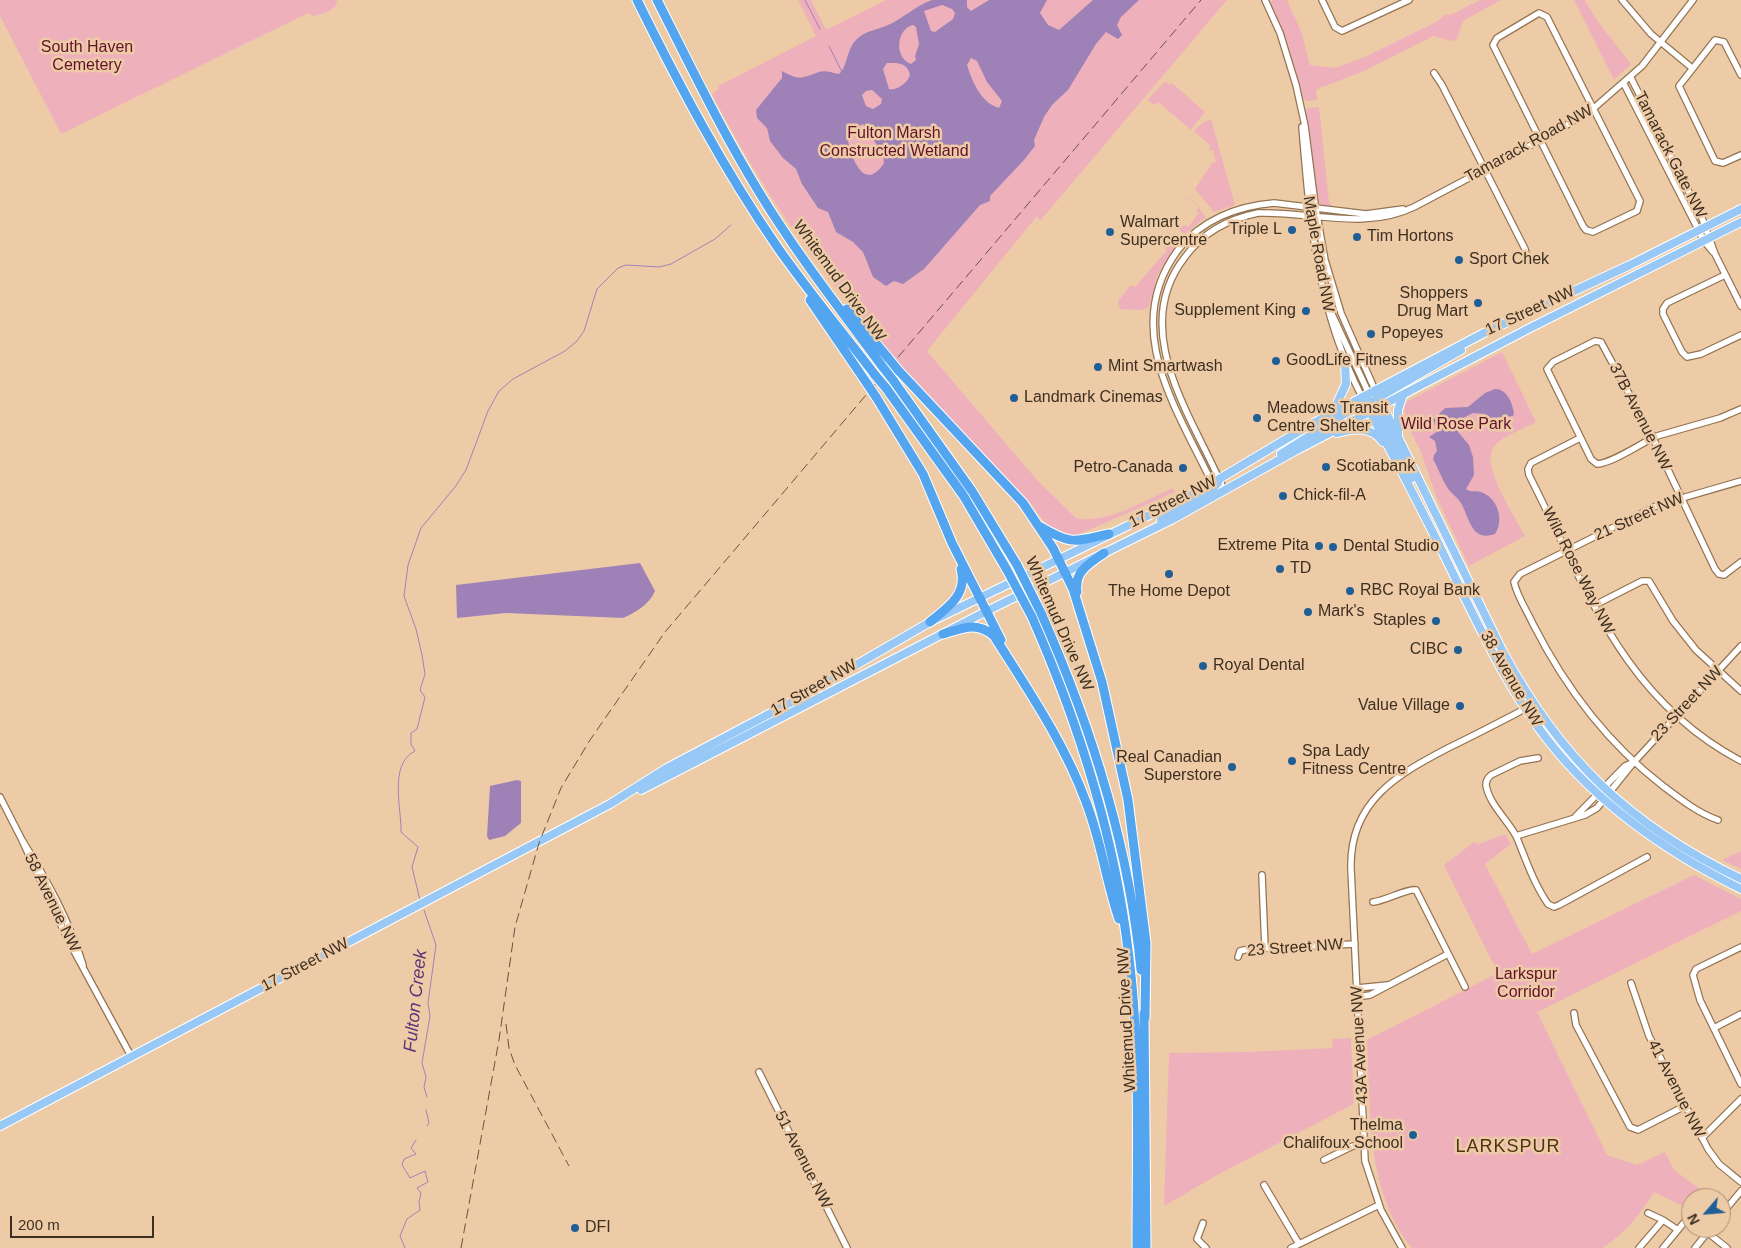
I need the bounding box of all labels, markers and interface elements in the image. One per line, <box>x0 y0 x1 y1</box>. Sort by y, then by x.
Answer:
park label: South Haven Cemetery <box>41 38 133 76</box>
street label: Tamarack Gate NW <box>1630 88 1710 222</box>
street label: Tamarack Road NW <box>1462 101 1596 187</box>
park label: Fulton Marsh Constructed Wetland <box>819 124 969 162</box>
street label: Maple Road NW <box>1298 195 1338 313</box>
place label: Walmart Supercentre <box>1120 213 1207 251</box>
street label: Whitemud Drive NW <box>789 217 889 345</box>
place label: Triple L <box>1229 220 1282 240</box>
marker: Triple L <box>1286 224 1298 236</box>
marker: Walmart Supercentre <box>1104 226 1116 238</box>
place label: Tim Hortons <box>1367 227 1454 247</box>
marker: Tim Hortons <box>1351 231 1363 243</box>
place label: Sport Chek <box>1469 250 1549 270</box>
marker: Sport Chek <box>1453 254 1465 266</box>
street label: 17 Street NW <box>1482 282 1578 340</box>
place label: Shoppers Drug Mart <box>1397 284 1468 322</box>
marker: Shoppers Drug Mart <box>1472 297 1484 309</box>
place label: Supplement King <box>1174 301 1296 321</box>
marker: Supplement King <box>1300 305 1312 317</box>
place label: Popeyes <box>1381 324 1443 344</box>
marker: Popeyes <box>1365 328 1377 340</box>
place label: GoodLife Fitness <box>1286 351 1407 371</box>
marker: GoodLife Fitness <box>1270 355 1282 367</box>
place label: Mint Smartwash <box>1108 357 1223 377</box>
street label: 37B Avenue NW <box>1605 360 1675 474</box>
marker: Mint Smartwash <box>1092 361 1104 373</box>
place label: Landmark Cinemas <box>1024 388 1163 408</box>
marker: Landmark Cinemas <box>1008 392 1020 404</box>
place label: Meadows Transit Centre Shelter <box>1267 399 1388 437</box>
marker: Meadows Transit Centre Shelter <box>1251 412 1263 424</box>
park label: Wild Rose Park <box>1401 415 1511 435</box>
place label: Scotiabank <box>1336 457 1415 477</box>
place label: Petro-Canada <box>1073 458 1173 478</box>
marker: Scotiabank <box>1320 461 1332 473</box>
marker: Petro-Canada <box>1177 462 1189 474</box>
street label: 17 Street NW <box>1126 472 1220 532</box>
place label: Chick-fil-A <box>1293 486 1366 506</box>
street label: 21 Street NW <box>1591 489 1687 545</box>
marker: Chick-fil-A <box>1277 490 1289 502</box>
street label: Wild Rose Way NW <box>1538 504 1618 638</box>
place label: Extreme Pita <box>1217 536 1309 556</box>
place label: Dental Studio <box>1343 537 1439 557</box>
marker: Extreme Pita <box>1313 540 1325 552</box>
marker: Dental Studio <box>1327 541 1339 553</box>
street label: Whitemud Drive NW <box>1021 554 1097 694</box>
place label: TD <box>1290 559 1311 579</box>
marker: TD <box>1274 563 1286 575</box>
marker: The Home Depot <box>1163 568 1175 580</box>
place label: RBC Royal Bank <box>1360 581 1480 601</box>
place label: The Home Depot <box>1108 582 1230 602</box>
marker: RBC Royal Bank <box>1344 585 1356 597</box>
place label: Mark's <box>1318 602 1365 622</box>
marker: Mark's <box>1302 606 1314 618</box>
place label: Staples <box>1373 611 1426 631</box>
marker: Staples <box>1430 615 1442 627</box>
street label: 38 Avenue NW <box>1476 628 1546 730</box>
place label: CIBC <box>1410 640 1448 660</box>
marker: CIBC <box>1452 644 1464 656</box>
street label: 17 Street NW <box>768 656 860 720</box>
place label: Royal Dental <box>1213 656 1305 676</box>
marker: Royal Dental <box>1197 660 1209 672</box>
street label: 23 Street NW <box>1647 662 1727 746</box>
place label: Value Village <box>1358 696 1450 716</box>
marker: Value Village <box>1454 700 1466 712</box>
place label: Spa Lady Fitness Centre <box>1302 742 1406 780</box>
place label: Real Canadian Superstore <box>1116 748 1222 786</box>
marker: Spa Lady Fitness Centre <box>1286 755 1298 767</box>
marker: Real Canadian Superstore <box>1226 761 1238 773</box>
street label: 58 Avenue NW <box>20 851 84 955</box>
street label: 17 Street NW <box>258 934 352 996</box>
street label: 23 Street NW <box>1246 935 1344 961</box>
street label: Whitemud Drive NW <box>1114 947 1140 1093</box>
water label: Fulton Creek <box>400 949 432 1053</box>
park label: Larkspur Corridor <box>1495 965 1557 1003</box>
street label: 43A Avenue NW <box>1347 986 1373 1104</box>
street label: 41 Avenue NW <box>1643 1037 1709 1141</box>
street label: 51 Avenue NW <box>770 1108 836 1212</box>
place label: Thelma Chalifoux School <box>1283 1116 1403 1154</box>
marker: Thelma Chalifoux School <box>1407 1129 1419 1141</box>
district label: LARKSPUR <box>1454 1136 1562 1158</box>
north arrow <box>1681 1188 1731 1238</box>
scale bar <box>12 1206 156 1238</box>
text: N <box>1684 1211 1703 1227</box>
text: 200 m <box>18 1216 60 1233</box>
place label: DFI <box>585 1218 611 1238</box>
marker: DFI <box>569 1222 581 1234</box>

